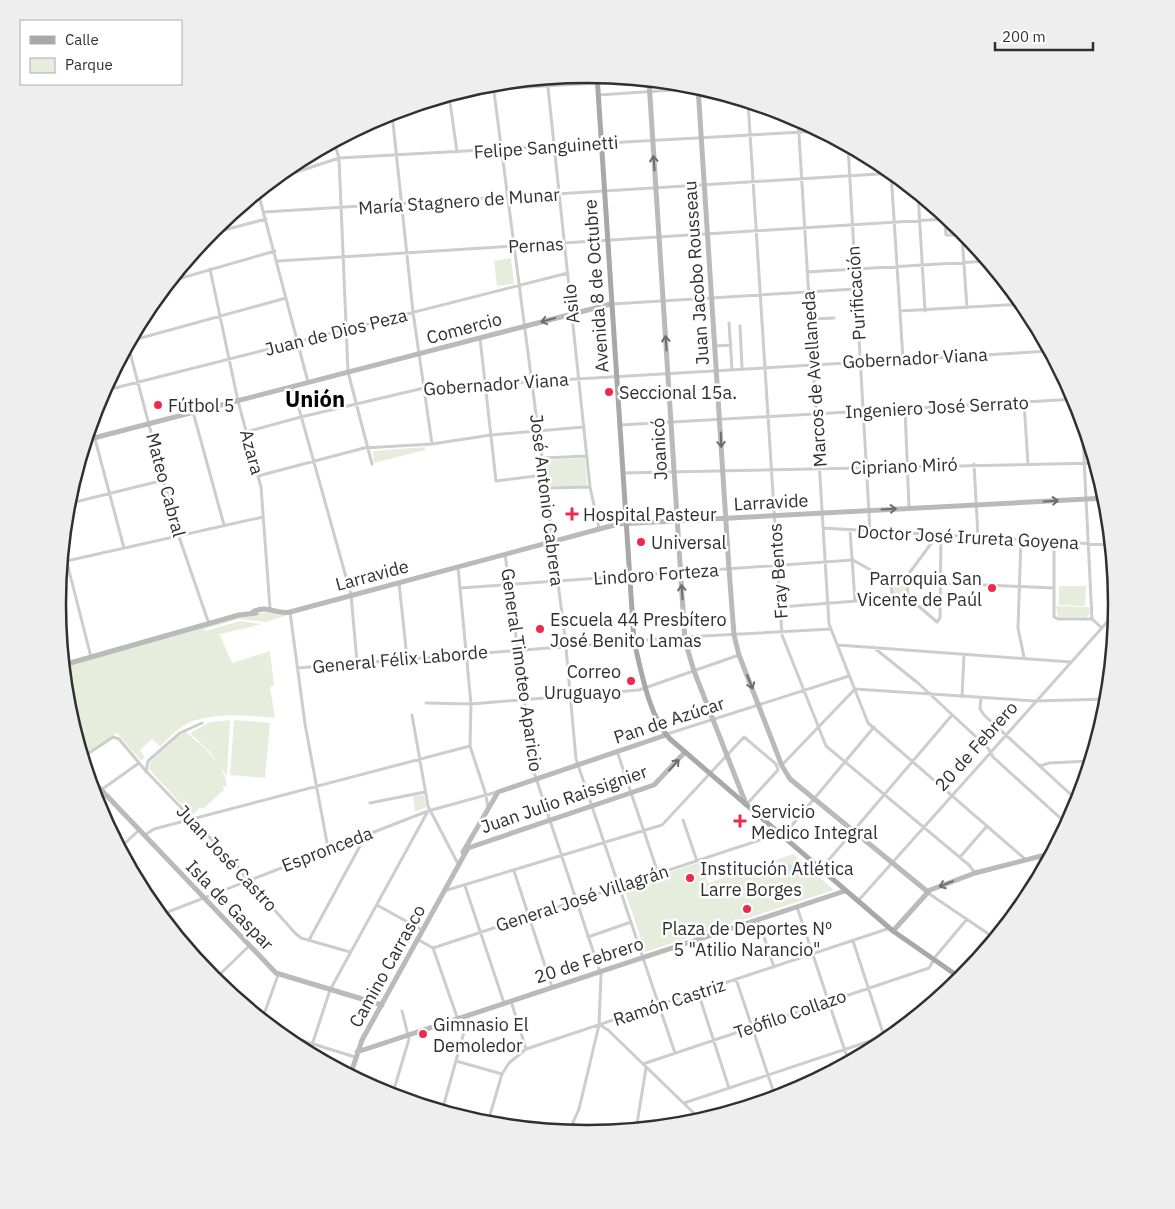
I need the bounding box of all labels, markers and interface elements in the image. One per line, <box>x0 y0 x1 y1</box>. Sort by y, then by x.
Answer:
legend <box>20 20 182 85</box>
scale bar <box>995 20 1092 52</box>
text: 200 m <box>1002 27 1046 46</box>
text: Calle <box>65 30 99 49</box>
text: Parque <box>65 55 113 74</box>
street label: Felipe Sanguinetti <box>473 130 619 164</box>
one-way arrow <box>650 155 659 171</box>
street label: Juan Jacobo Rousseau <box>678 180 714 366</box>
street label: María Stagnero de Munar <box>357 182 561 220</box>
street label: Avenida 8 de Octubre <box>578 198 614 373</box>
street label: Pernas <box>508 232 564 258</box>
street label: Purificación <box>841 245 871 341</box>
street label: Asilo <box>557 283 585 325</box>
street label: Marcos de Avellaneda <box>796 290 832 468</box>
street label: Juan de Dios Peza <box>262 303 410 361</box>
street label: Comercio <box>424 307 504 349</box>
one-way arrow <box>541 316 557 325</box>
one-way arrow <box>661 335 671 351</box>
street label: Gobernador Viana <box>842 343 989 373</box>
street label: Gobernador Viana <box>423 367 570 401</box>
place label: Seccional 15a. <box>619 381 737 404</box>
district label: Unión <box>285 384 345 413</box>
marker: Seccional 15a. <box>603 386 615 398</box>
street label: Ingeniero José Serrato <box>845 391 1029 423</box>
place label: Fútbol 5 <box>168 394 235 417</box>
marker: Fútbol 5 <box>152 399 164 411</box>
street label: José Antonio Cabrera <box>525 413 569 588</box>
street label: Joanicó <box>646 417 672 481</box>
street label: Azara <box>235 427 269 477</box>
street label: Mateo Cabral <box>141 430 191 540</box>
one-way arrow <box>716 432 725 448</box>
street label: Cipriano Miró <box>850 453 958 479</box>
street label: Larravide <box>733 489 809 515</box>
one-way arrow <box>1043 496 1059 505</box>
place label: Hospital Pasteur <box>583 503 717 526</box>
one-way arrow <box>880 505 896 514</box>
marker: Hospital Pasteur <box>565 507 579 521</box>
street label: Doctor José Irureta Goyena <box>856 520 1080 554</box>
street label: Fray Bentos <box>763 522 793 620</box>
place label: Universal <box>651 531 727 554</box>
marker: Universal <box>635 536 647 548</box>
street label: Larravide <box>333 554 411 596</box>
street label: Lindoro Forteza <box>593 558 720 590</box>
street label: General Timoteo Aparicio <box>496 567 548 773</box>
place label: Parroquia San Vicente de Paúl <box>857 567 982 611</box>
marker: Parroquia San Vicente de Paúl <box>986 582 998 594</box>
one-way arrow <box>677 585 686 601</box>
place label: Escuela 44 Presbítero José Benito Lamas <box>550 608 727 652</box>
marker: Escuela 44 Presbítero José Benito Lamas <box>534 623 546 635</box>
street label: General Félix Laborde <box>311 640 489 678</box>
place label: Correo Uruguayo <box>544 660 621 704</box>
one-way arrow <box>746 673 755 689</box>
marker: Correo Uruguayo <box>625 675 637 687</box>
street label: Pan de Azúcar <box>611 691 728 749</box>
street label: 20 de Febrero <box>930 696 1022 796</box>
one-way arrow <box>668 759 680 772</box>
street label: Juan Julio Raissignier <box>478 760 651 838</box>
street label: Juan José Castro <box>172 800 282 916</box>
place label: Servicio Medico Integral <box>751 800 878 844</box>
marker: Servicio Medico Integral <box>733 814 747 828</box>
street label: Espronceda <box>278 821 376 877</box>
street label: Isla de Gaspar <box>181 855 279 955</box>
place label: Institución Atlética Larre Borges <box>700 857 854 901</box>
street label: General José Villagrán <box>493 859 671 937</box>
marker: Institución Atlética Larre Borges <box>684 872 696 884</box>
one-way arrow <box>939 880 954 889</box>
street label: Camino Carrasco <box>344 901 430 1031</box>
marker: Plaza de Deportes Nº 5 "Atilio Narancio" <box>741 903 753 915</box>
place label: Plaza de Deportes Nº 5 "Atilio Narancio" <box>662 917 832 961</box>
street label: 20 de Febrero <box>532 932 646 988</box>
street label: Ramón Castriz <box>610 973 728 1031</box>
street label: Teófilo Collazo <box>731 984 849 1044</box>
place label: Gimnasio El Demoledor <box>433 1013 529 1057</box>
marker: Gimnasio El Demoledor <box>417 1028 429 1040</box>

